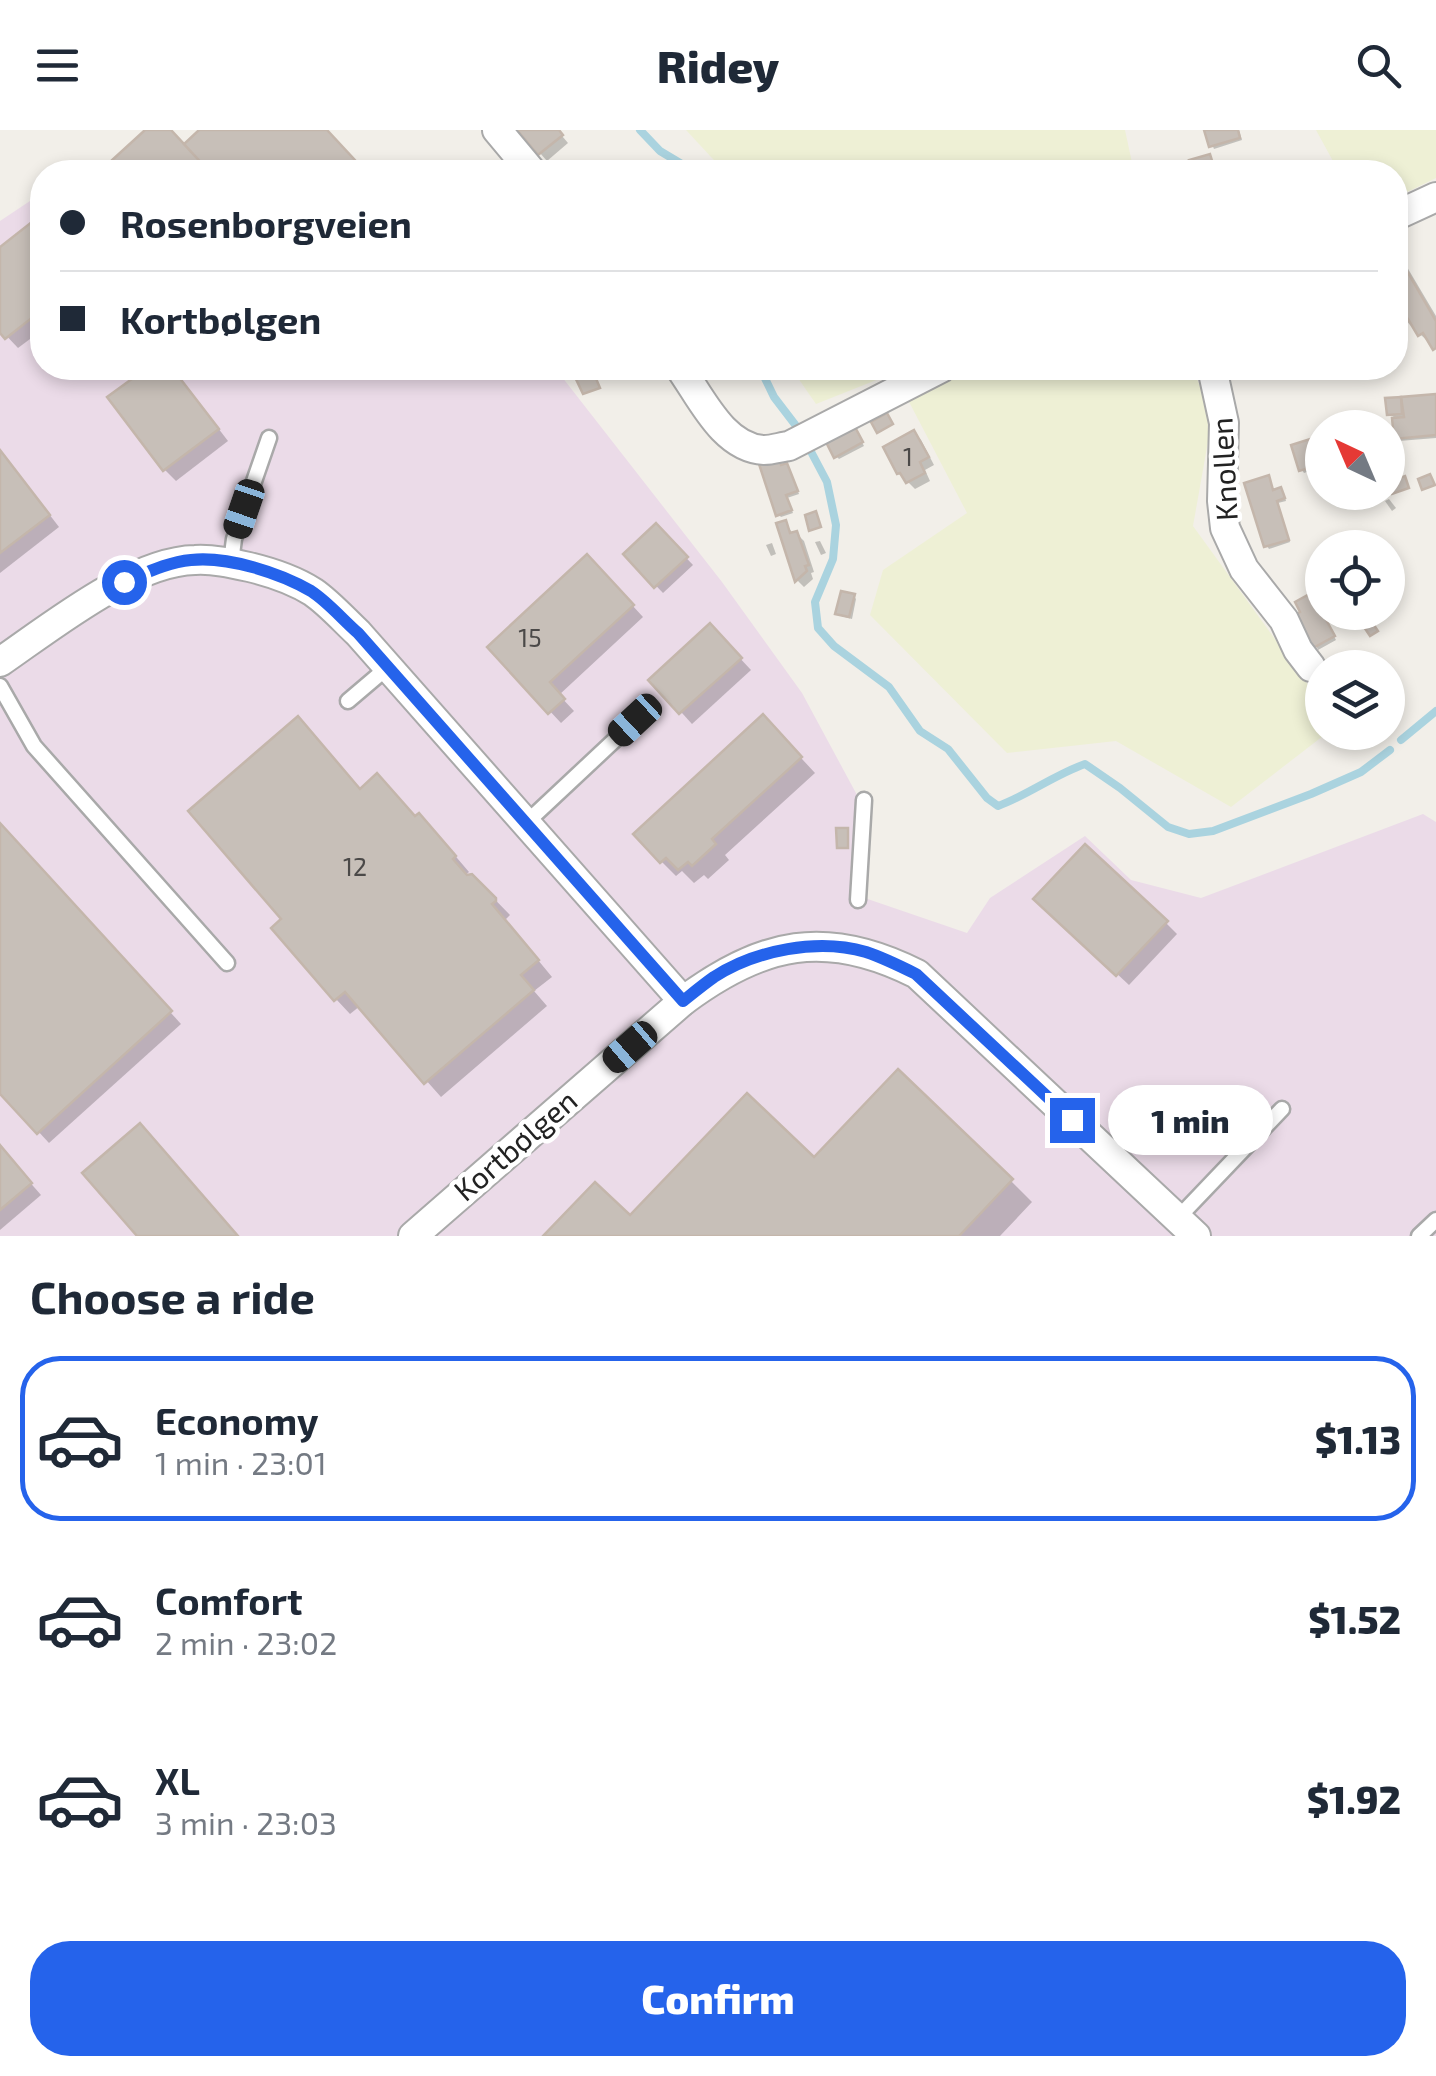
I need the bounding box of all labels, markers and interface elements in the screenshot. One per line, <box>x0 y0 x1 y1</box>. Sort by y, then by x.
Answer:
icon: menu <box>30 38 85 93</box>
text: Ridey <box>657 38 779 92</box>
icon: search <box>1351 38 1406 93</box>
text: Rosenborgveien <box>120 200 412 246</box>
text: Kortbølgen <box>120 296 321 342</box>
north arrow <box>1305 410 1405 510</box>
map controls <box>1305 410 1405 750</box>
street label: Knollen <box>1202 416 1244 522</box>
house number: 1 <box>903 441 913 471</box>
car <box>220 476 268 542</box>
button: locate <box>1305 530 1405 630</box>
route start <box>102 560 147 605</box>
house number: 15 <box>518 622 542 652</box>
button: layers <box>1305 650 1405 750</box>
car <box>603 689 667 751</box>
house number: 12 <box>343 851 367 881</box>
car <box>598 1016 662 1078</box>
street label: Kortbølgen <box>446 1081 584 1208</box>
callout: 1 min <box>1107 1085 1272 1155</box>
route end <box>1050 1098 1095 1143</box>
text: 1 min <box>1151 1101 1230 1139</box>
text: Choose a ride <box>30 1269 315 1323</box>
icon: car <box>35 1394 125 1484</box>
text: Economy <box>155 1397 319 1443</box>
text: $1.13 <box>1315 1416 1401 1462</box>
text: 1 min · 23:01 <box>155 1443 327 1481</box>
icon: car <box>35 1574 125 1664</box>
text: Comfort <box>155 1577 303 1623</box>
text: $1.52 <box>1308 1596 1401 1642</box>
text: 2 min · 23:02 <box>155 1623 337 1661</box>
icon: car <box>35 1754 125 1844</box>
text: XL <box>155 1757 200 1803</box>
text: $1.92 <box>1307 1776 1401 1822</box>
text: 3 min · 23:03 <box>155 1803 337 1841</box>
button: Confirm <box>30 1941 1406 2056</box>

